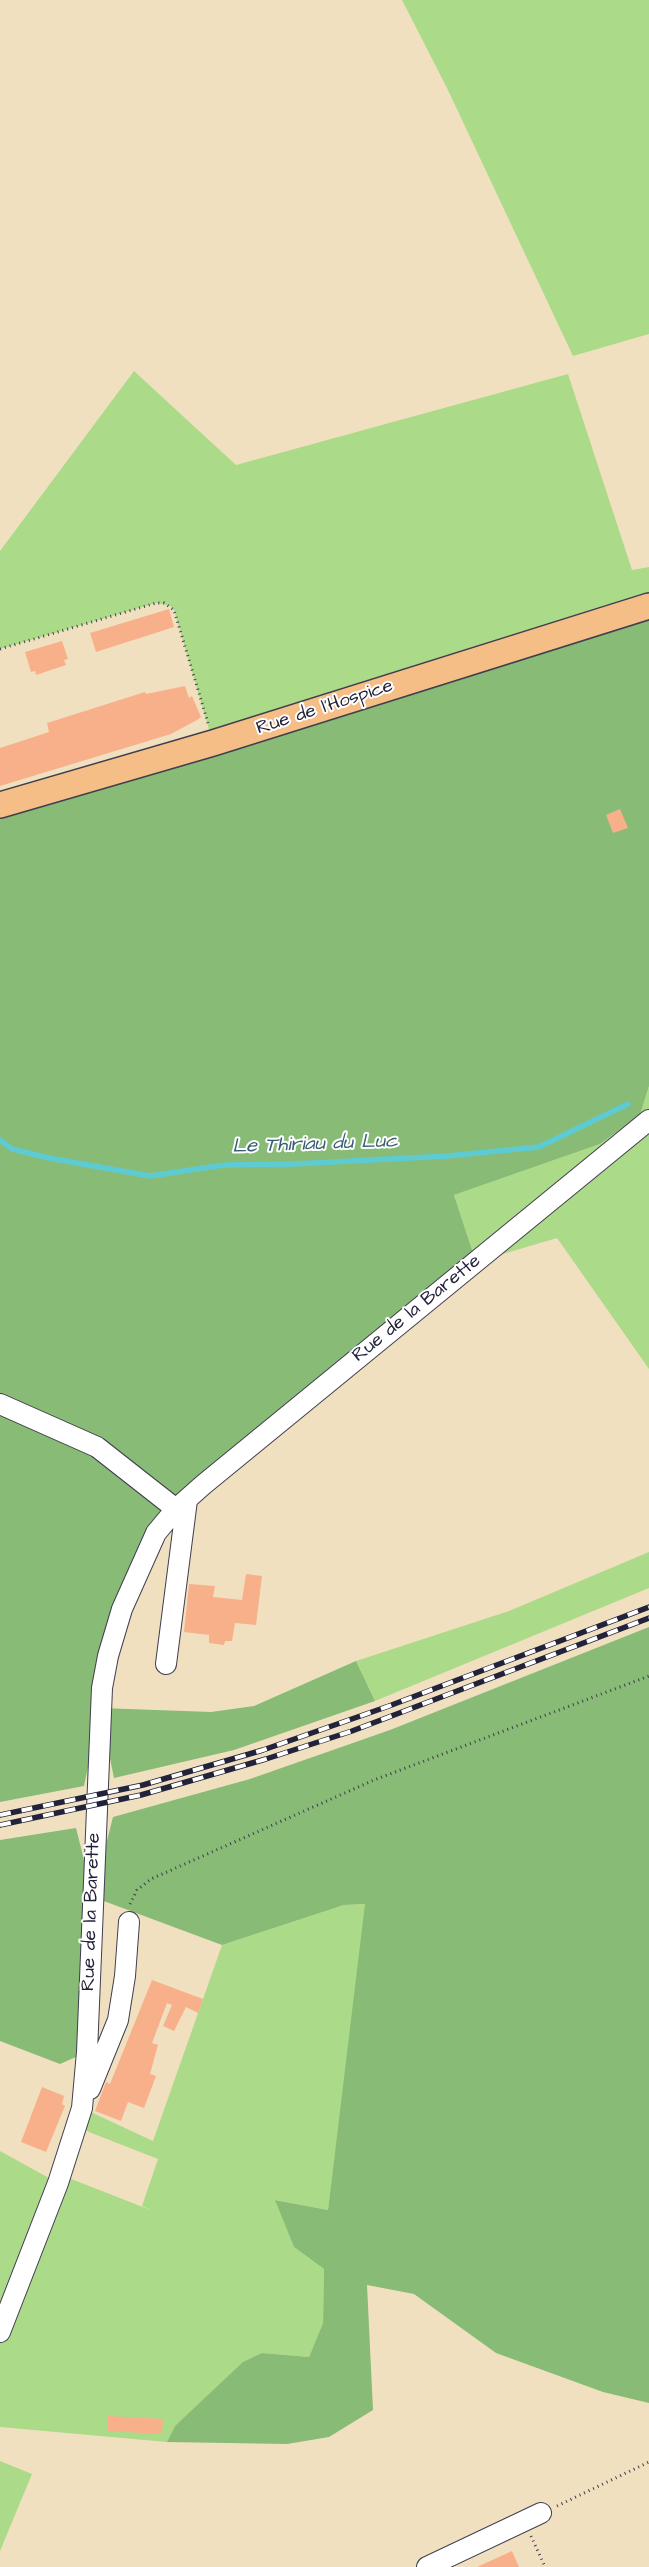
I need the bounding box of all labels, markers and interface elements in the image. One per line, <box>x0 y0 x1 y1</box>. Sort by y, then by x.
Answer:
street label: Rue de l'Hospice <box>254 675 396 741</box>
water label: Le Thiriau du Luc <box>232 1130 398 1160</box>
street label: Rue de la Barette <box>348 1250 486 1368</box>
street label: Rue de la Barette <box>78 1832 106 1992</box>

